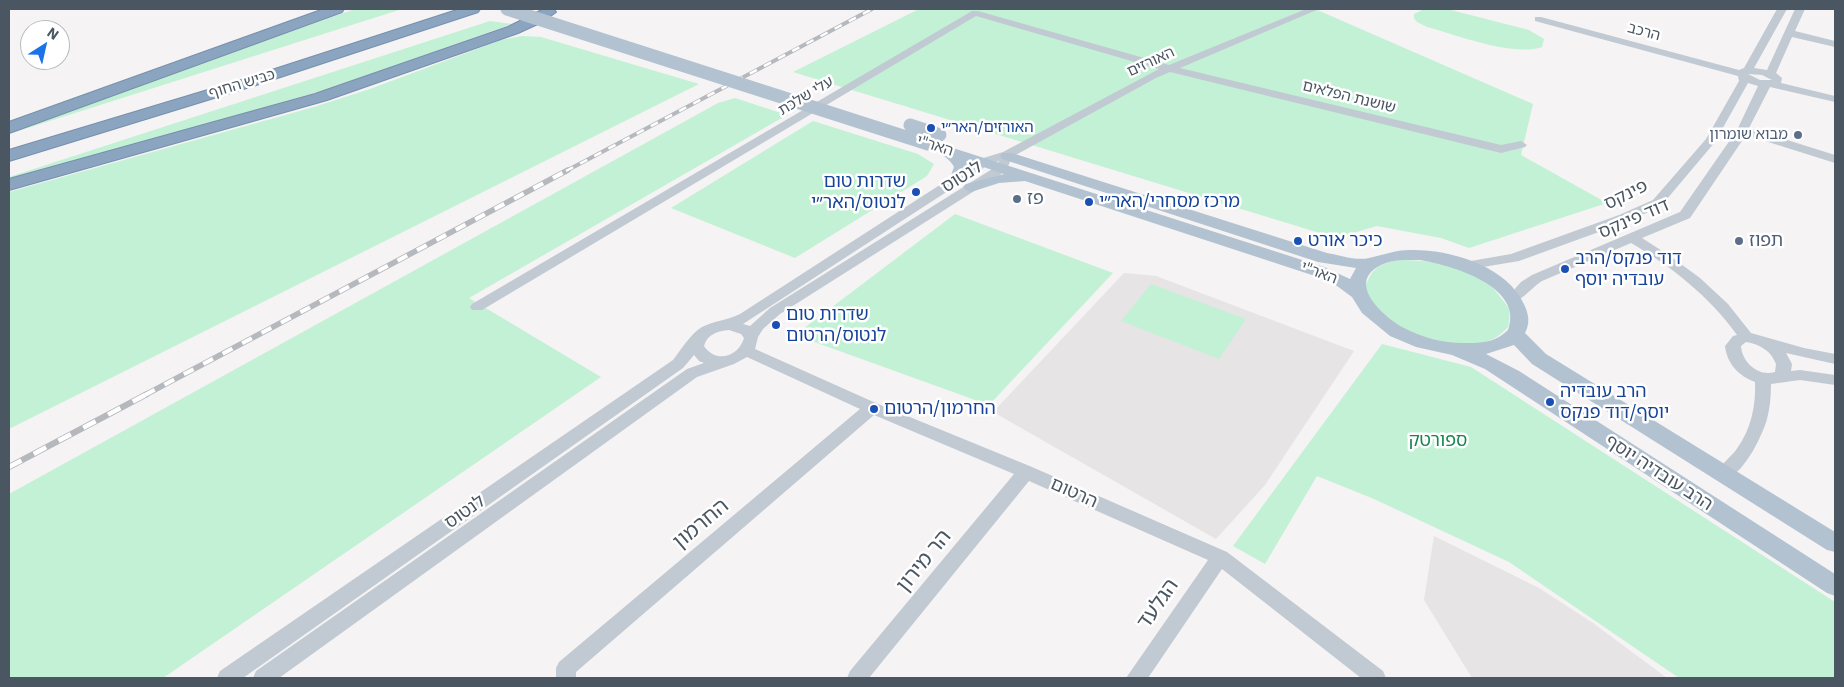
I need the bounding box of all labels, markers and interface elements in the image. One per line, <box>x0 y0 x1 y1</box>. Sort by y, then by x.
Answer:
street label: הרכב <box>1626 19 1662 45</box>
north arrow <box>20 20 70 70</box>
text: N <box>44 23 62 44</box>
street label: האורזים <box>1124 43 1178 81</box>
street label: כביש החוף <box>207 65 277 103</box>
street label: עלי שלכת <box>775 73 837 119</box>
street label: שושנת הפלאים <box>1301 77 1397 117</box>
place label: האורזים/האר״י <box>941 119 1034 137</box>
marker: האורזים/האר״י <box>925 122 937 134</box>
place label: מבוא שומרון <box>1709 126 1788 144</box>
marker: מבוא שומרון <box>1792 129 1804 141</box>
street label: האר"י <box>914 132 956 160</box>
street label: לנטוס <box>938 156 986 198</box>
place label: שדרות טום לנטוס/האר״י <box>811 171 906 213</box>
street label: פינקס <box>1601 175 1651 215</box>
marker: שדרות טום לנטוס/האר״י <box>910 186 922 198</box>
place label: פז <box>1027 188 1044 210</box>
place label: מרכז מסחרי/האר״י <box>1099 191 1240 213</box>
marker: פז <box>1011 193 1023 205</box>
street label: דוד פינקס <box>1595 194 1673 244</box>
marker: מרכז מסחרי/האר״י <box>1083 196 1095 208</box>
place label: כיכר אורט <box>1308 230 1382 252</box>
place label: תפוז <box>1749 230 1783 252</box>
marker: כיכר אורט <box>1292 235 1304 247</box>
marker: תפוז <box>1733 235 1745 247</box>
place label: דוד פנקס/הרב עובדיה יוסף <box>1575 248 1682 290</box>
street label: האר"י <box>1298 258 1340 288</box>
marker: דוד פנקס/הרב עובדיה יוסף <box>1559 263 1571 275</box>
place label: שדרות טום לנטוס/הרטום <box>786 304 886 346</box>
marker: שדרות טום לנטוס/הרטום <box>770 319 782 331</box>
place label: הרב עובדיה יוסף/דוד פנקס <box>1560 381 1669 424</box>
marker: הרב עובדיה יוסף/דוד פנקס <box>1544 396 1556 408</box>
place label: החרמון/הרטום <box>884 398 996 420</box>
marker: החרמון/הרטום <box>868 403 880 415</box>
park label: ספורטק <box>1409 430 1467 452</box>
street label: הרב עובדיה יוסף <box>1601 430 1717 516</box>
street label: הרטום <box>1047 473 1101 513</box>
street label: לנטוס <box>441 490 489 534</box>
street label: החרמון <box>668 493 734 555</box>
street label: הר מירון <box>891 525 957 597</box>
street label: הגלעד <box>1132 574 1184 634</box>

